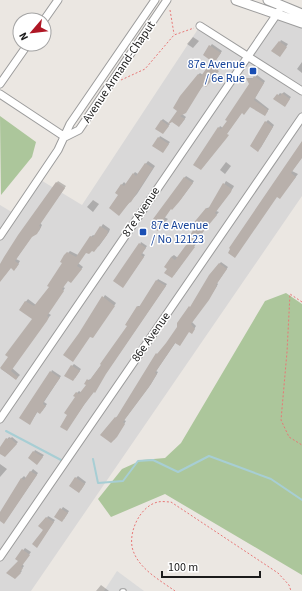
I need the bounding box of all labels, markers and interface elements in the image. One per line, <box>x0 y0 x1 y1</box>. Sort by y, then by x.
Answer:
north arrow <box>12 12 52 52</box>
street label: Avenue Armand-Chaput <box>78 18 160 126</box>
text: N <box>15 30 32 43</box>
place label: 87e Avenue / 6e Rue <box>188 56 245 87</box>
marker: 87e Avenue / 6e Rue <box>248 66 258 76</box>
street label: 87e Avenue <box>118 183 164 240</box>
place label: 87e Avenue / No 12123 <box>151 217 208 248</box>
marker: 87e Avenue / No 12123 <box>138 227 148 237</box>
street label: 86e Avenue <box>128 309 174 365</box>
scale bar <box>162 553 260 579</box>
text: 100 m <box>168 559 198 576</box>

